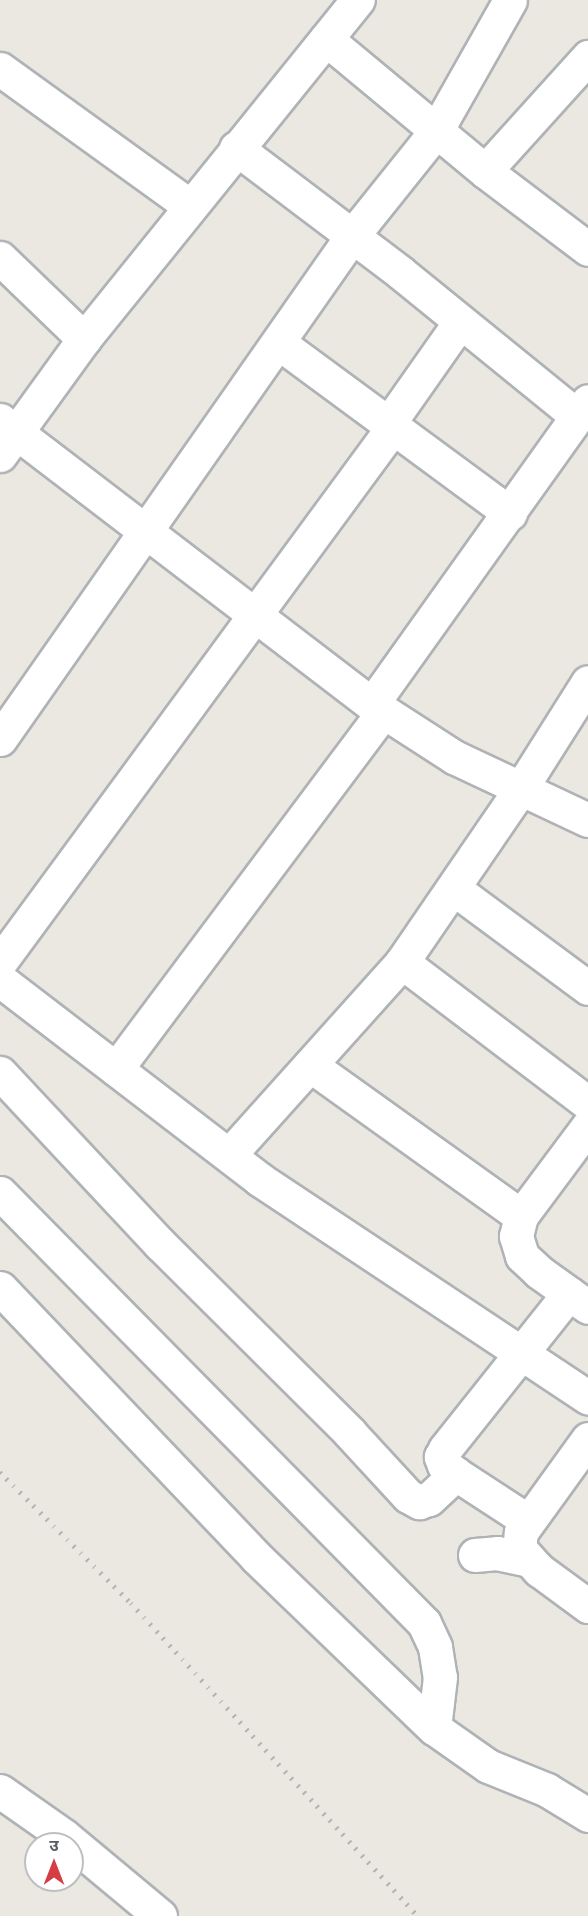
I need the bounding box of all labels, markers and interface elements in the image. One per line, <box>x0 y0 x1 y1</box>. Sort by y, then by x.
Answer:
north arrow <box>24 1832 84 1892</box>
text: उ <box>49 1836 59 1855</box>

